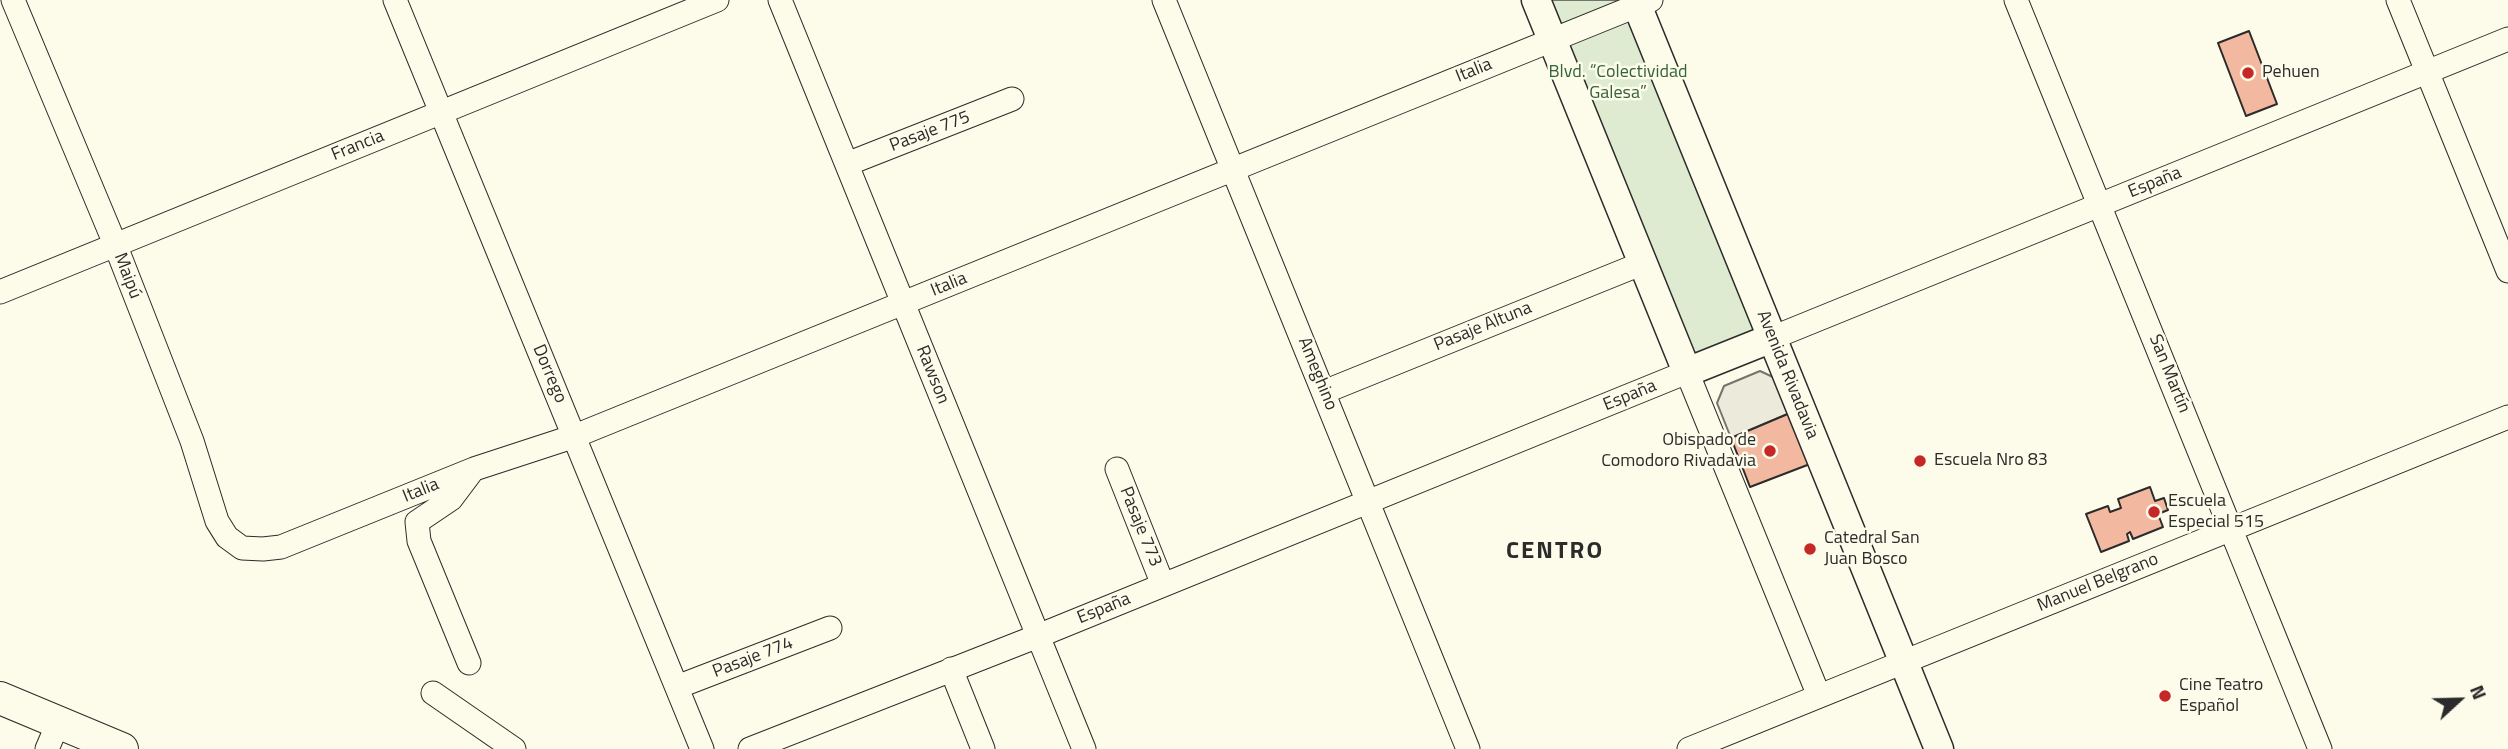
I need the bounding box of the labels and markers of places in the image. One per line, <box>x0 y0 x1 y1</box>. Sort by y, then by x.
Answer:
place label: Pehuen <box>2262 62 2320 84</box>
marker: Pehuen <box>2240 65 2256 81</box>
place label: Obispado de Comodoro Rivadavia <box>1601 430 1756 472</box>
marker: Obispado de Comodoro Rivadavia <box>1762 443 1778 459</box>
place label: Escuela Nro 83 <box>1934 450 2048 472</box>
marker: Escuela Nro 83 <box>1912 453 1928 469</box>
place label: Escuela Especial 515 <box>2168 491 2264 534</box>
marker: Escuela Especial 515 <box>2146 504 2162 520</box>
place label: Catedral San Juan Bosco <box>1824 528 1920 570</box>
marker: Catedral San Juan Bosco <box>1802 541 1818 557</box>
place label: Cine Teatro Español <box>2179 675 2263 718</box>
marker: Cine Teatro Español <box>2157 688 2173 704</box>

